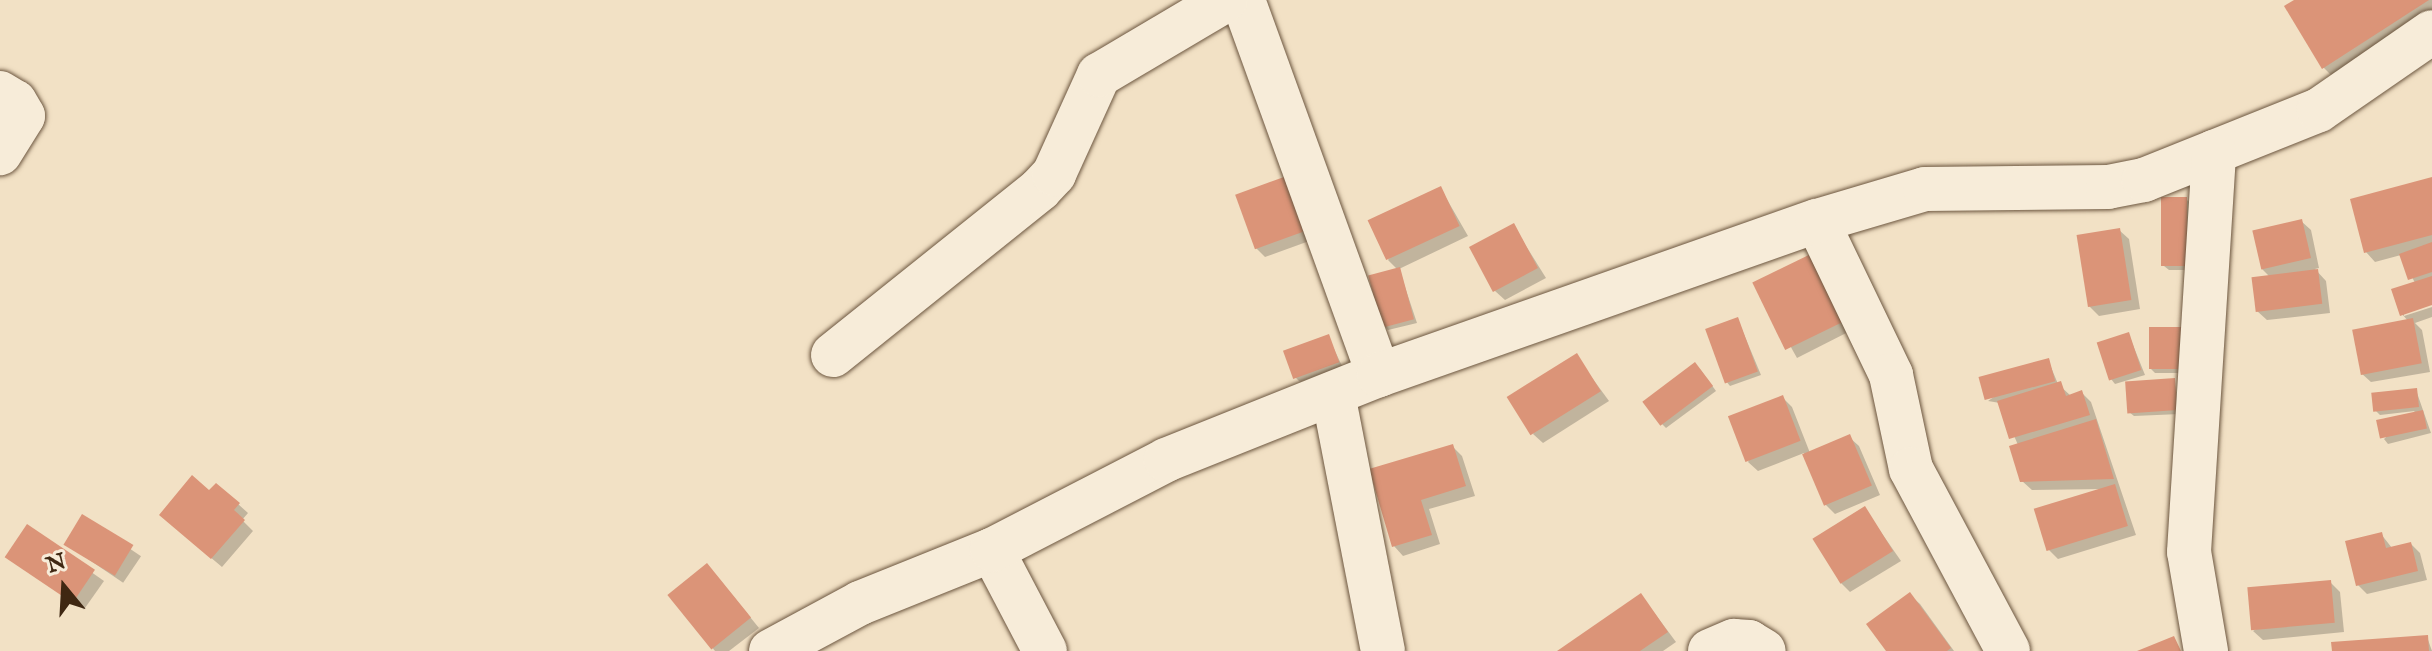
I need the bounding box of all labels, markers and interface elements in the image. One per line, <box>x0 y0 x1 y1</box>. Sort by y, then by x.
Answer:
north arrow <box>24 547 104 627</box>
text: N <box>43 548 70 580</box>

